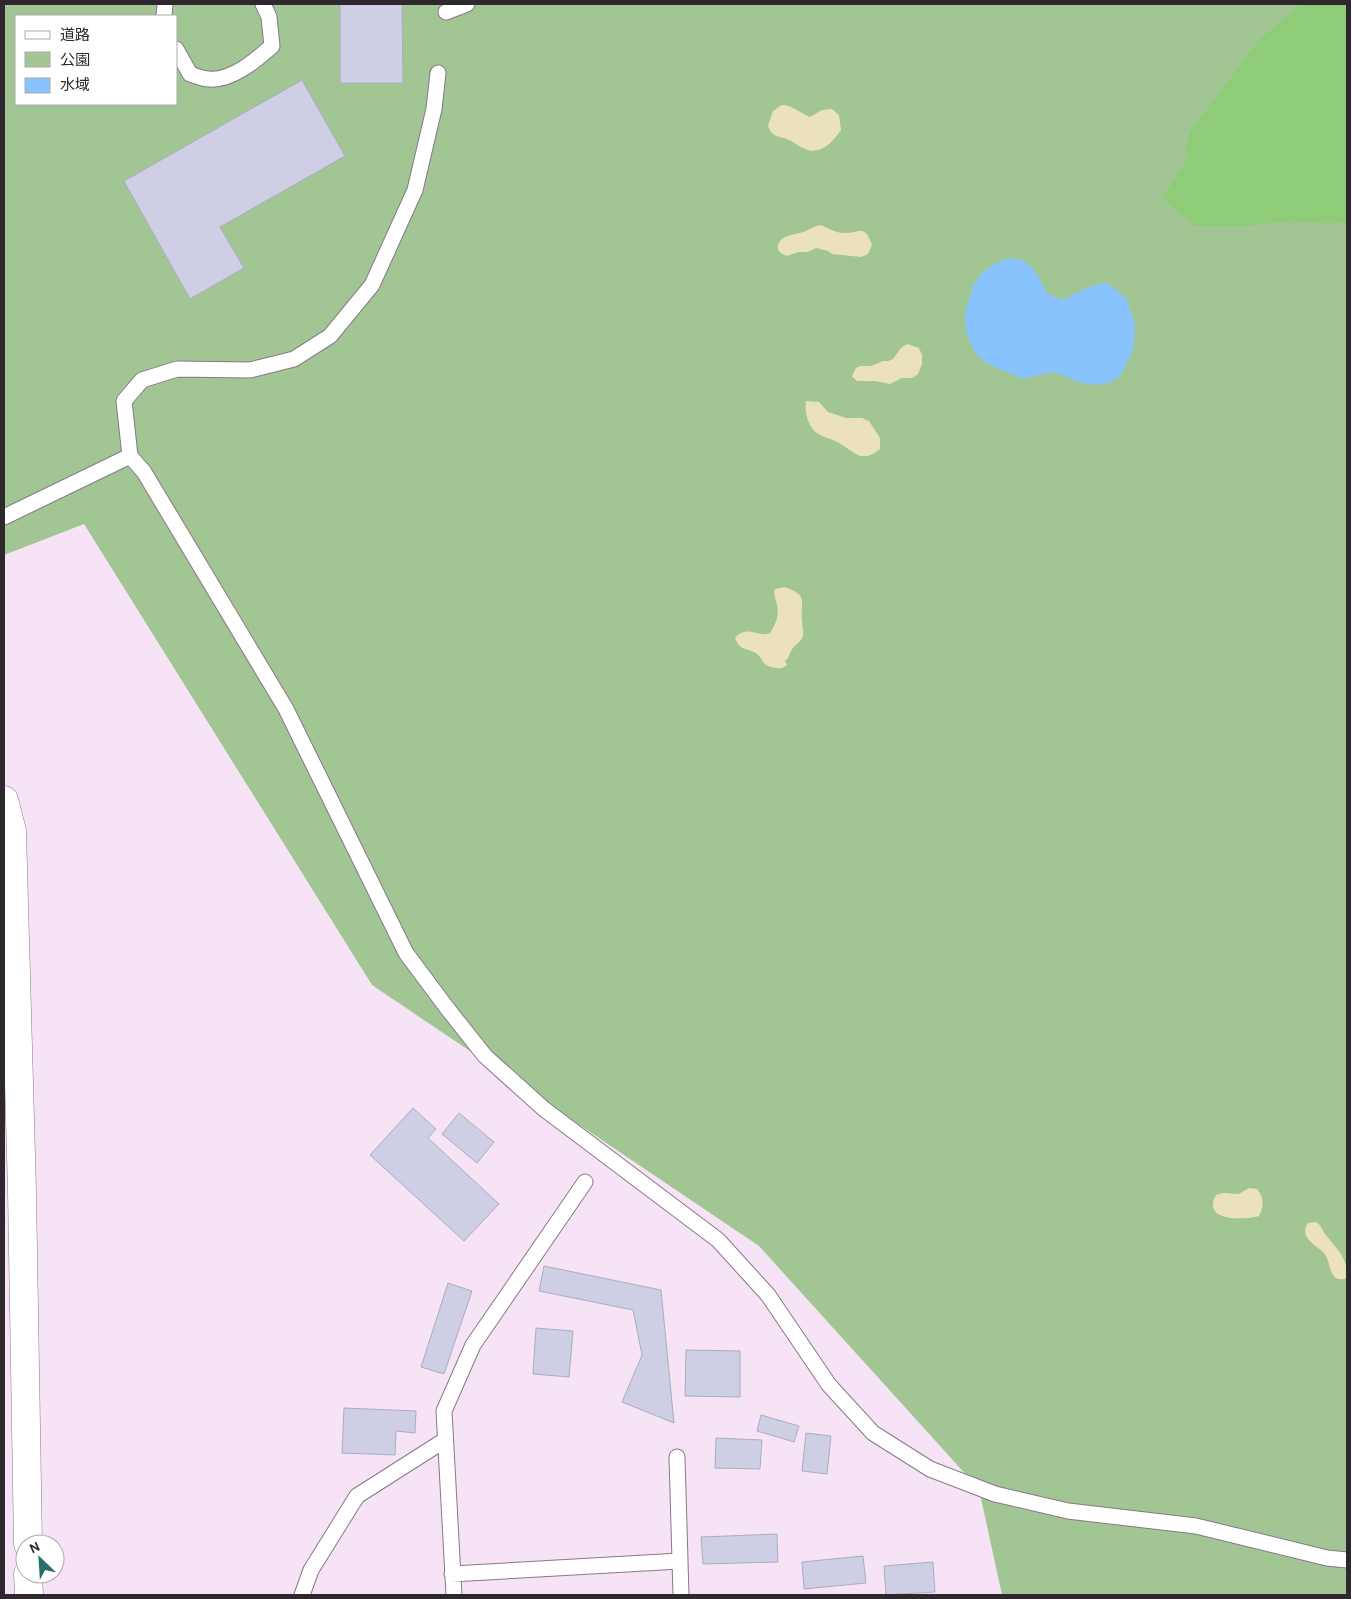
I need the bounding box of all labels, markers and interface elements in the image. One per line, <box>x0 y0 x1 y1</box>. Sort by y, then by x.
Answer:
legend <box>15 15 178 105</box>
text: 道路 <box>60 26 90 44</box>
text: 公園 <box>60 51 90 69</box>
text: 水域 <box>60 76 90 94</box>
north arrow <box>15 1534 65 1584</box>
text: N <box>27 1538 43 1557</box>

